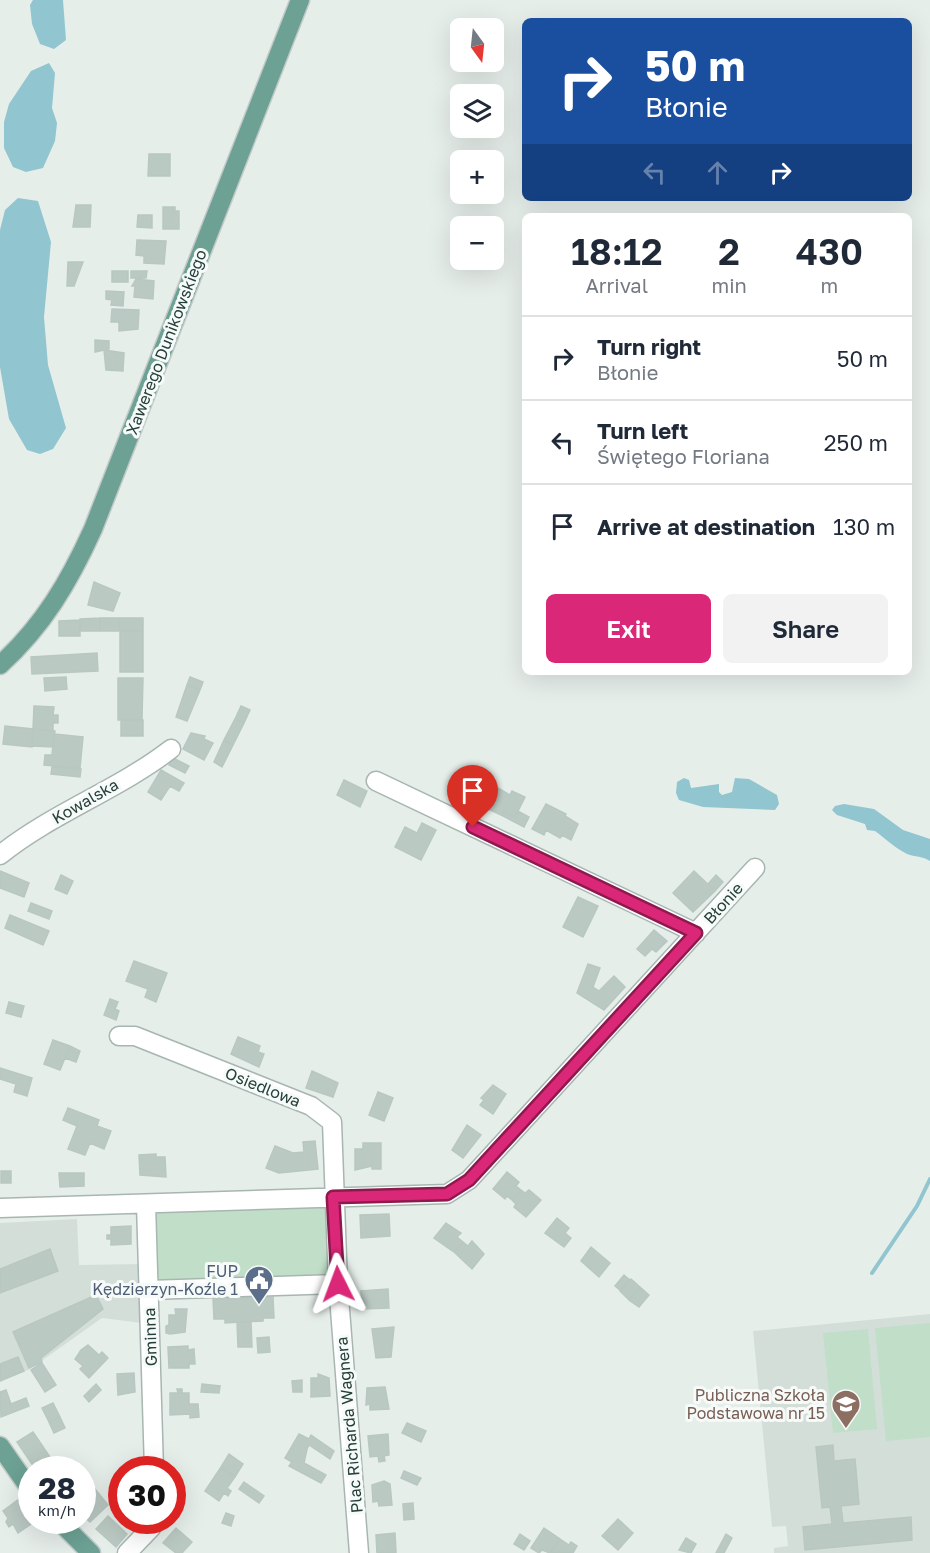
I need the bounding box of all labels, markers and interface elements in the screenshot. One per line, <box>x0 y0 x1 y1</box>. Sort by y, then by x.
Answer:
north arrow <box>450 18 504 72</box>
map controls <box>450 18 504 270</box>
text: 50 m <box>645 40 745 90</box>
icon: right <box>546 42 624 120</box>
button: layers <box>450 84 504 138</box>
text: Błonie <box>645 91 728 123</box>
button: + <box>450 150 504 204</box>
icon: left <box>638 156 671 189</box>
icon: ahead <box>701 156 734 189</box>
icon: right <box>764 156 797 189</box>
button: − <box>450 216 504 270</box>
text: 18:12 <box>571 230 663 273</box>
text: 2 <box>718 230 740 273</box>
text: 430 <box>796 230 863 273</box>
street label: Xawerego Dunikowskiego <box>121 247 211 437</box>
text: Arrival <box>585 273 648 297</box>
text: min <box>711 273 747 297</box>
text: m <box>821 273 838 297</box>
text: Turn right <box>597 333 701 360</box>
icon: right <box>546 342 579 375</box>
text: 50 m <box>837 345 888 372</box>
text: Błonie <box>597 360 658 384</box>
text: Turn left <box>597 417 688 444</box>
icon: left <box>546 426 579 459</box>
text: 250 m <box>824 429 888 456</box>
text: Świętego Floriana <box>597 444 770 468</box>
icon: arrive <box>546 510 579 543</box>
text: Arrive at destination <box>597 513 815 540</box>
text: 130 m <box>833 513 895 540</box>
button: Exit <box>546 594 711 663</box>
button: Share <box>723 594 888 663</box>
pin <box>447 765 498 827</box>
street label: Kowalska <box>48 774 122 828</box>
icon: arrive <box>456 774 489 807</box>
street label: Błonie <box>699 878 747 928</box>
street label: Osiedlowa <box>222 1063 304 1111</box>
position arrow <box>306 1252 370 1316</box>
place label: FUP Kędzierzyn-Koźle 1 <box>92 1261 238 1299</box>
public building icon: FUP Kędzierzyn-Koźle 1 <box>243 1264 275 1306</box>
street label: Gminna <box>139 1307 161 1367</box>
street label: Plac Richarda Wagnera <box>331 1336 367 1514</box>
place label: Publiczna Szkoła Podstawowa nr 15 <box>686 1385 825 1423</box>
school or university icon: Publiczna Szkoła Podstawowa nr 15 <box>830 1388 862 1430</box>
speed limit sign: 30 <box>108 1456 186 1534</box>
text: 28 <box>38 1470 76 1506</box>
text: km/h <box>38 1501 76 1519</box>

